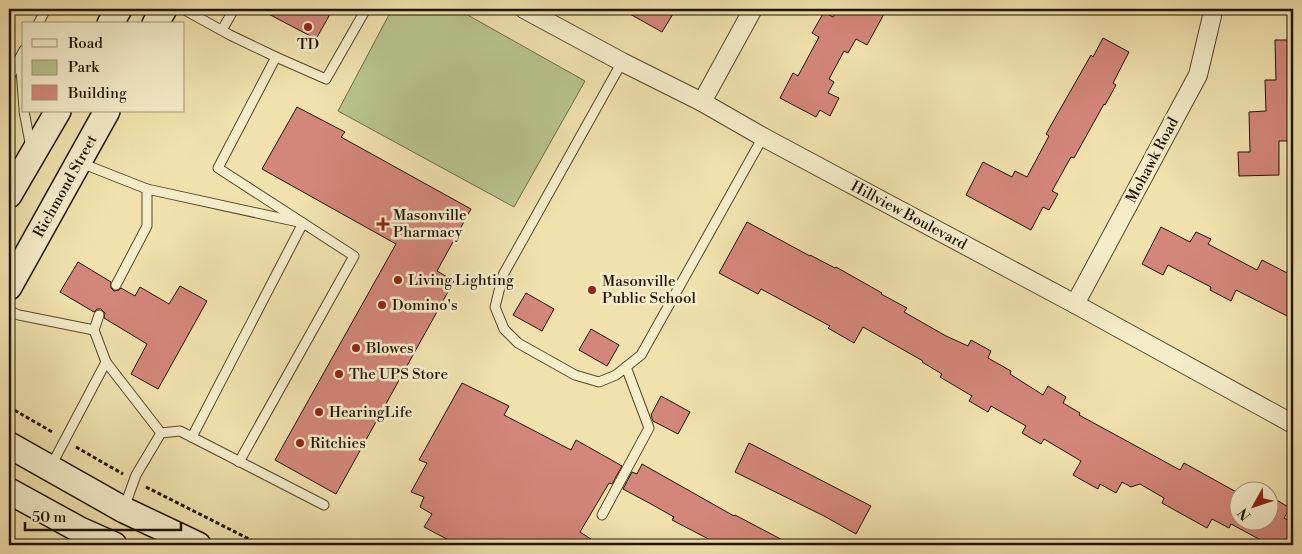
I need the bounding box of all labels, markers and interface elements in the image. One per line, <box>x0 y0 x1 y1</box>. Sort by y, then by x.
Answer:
marker: TD <box>302 21 314 33</box>
legend <box>22 22 185 112</box>
text: Road <box>68 34 103 53</box>
place label: TD <box>297 35 319 54</box>
text: Park <box>68 58 100 77</box>
text: Building <box>67 84 127 103</box>
street label: Mohawk Road <box>1122 114 1183 206</box>
street label: Richmond Street <box>29 131 102 241</box>
street label: Hillview Boulevard <box>847 177 970 254</box>
place label: Masonville Pharmacy <box>393 206 467 242</box>
marker: Masonville Pharmacy <box>377 218 389 230</box>
place label: Living Lighting <box>408 271 514 290</box>
place label: Masonville Public School <box>602 272 696 308</box>
marker: Living Lighting <box>392 274 404 286</box>
marker: Masonville Public School <box>586 284 598 296</box>
place label: Domino's <box>392 296 457 315</box>
marker: Domino's <box>376 299 388 311</box>
place label: Blowes <box>365 339 414 358</box>
marker: Blowes <box>350 342 362 354</box>
place label: The UPS Store <box>349 365 448 384</box>
marker: The UPS Store <box>333 368 345 380</box>
place label: HearingLife <box>329 403 412 422</box>
marker: HearingLife <box>313 406 325 418</box>
place label: Ritchies <box>310 434 366 453</box>
marker: Ritchies <box>294 437 306 449</box>
north arrow <box>1230 482 1280 532</box>
scale bar <box>25 499 181 531</box>
text: N <box>1234 504 1255 524</box>
text: 50 m <box>32 508 66 527</box>

